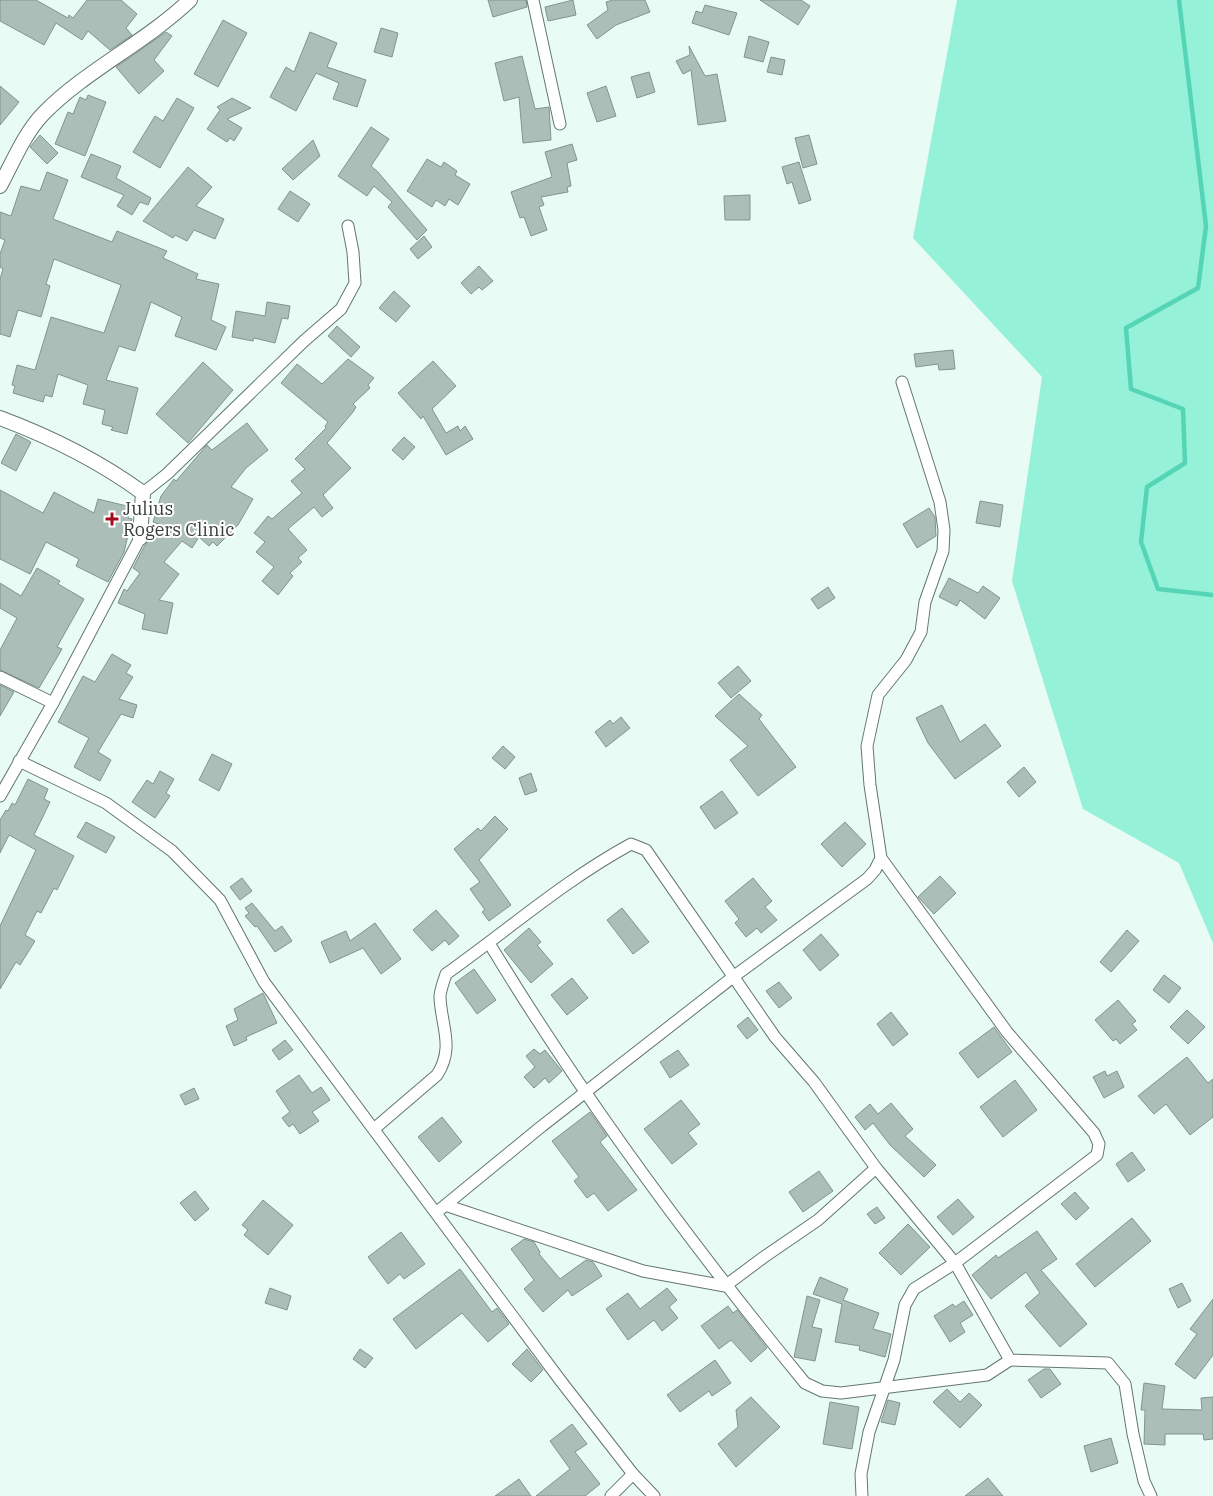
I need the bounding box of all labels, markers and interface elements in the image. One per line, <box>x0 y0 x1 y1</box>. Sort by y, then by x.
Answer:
place label: Julius Rogers Clinic <box>123 497 234 541</box>
marker: Julius Rogers Clinic <box>105 512 119 526</box>

